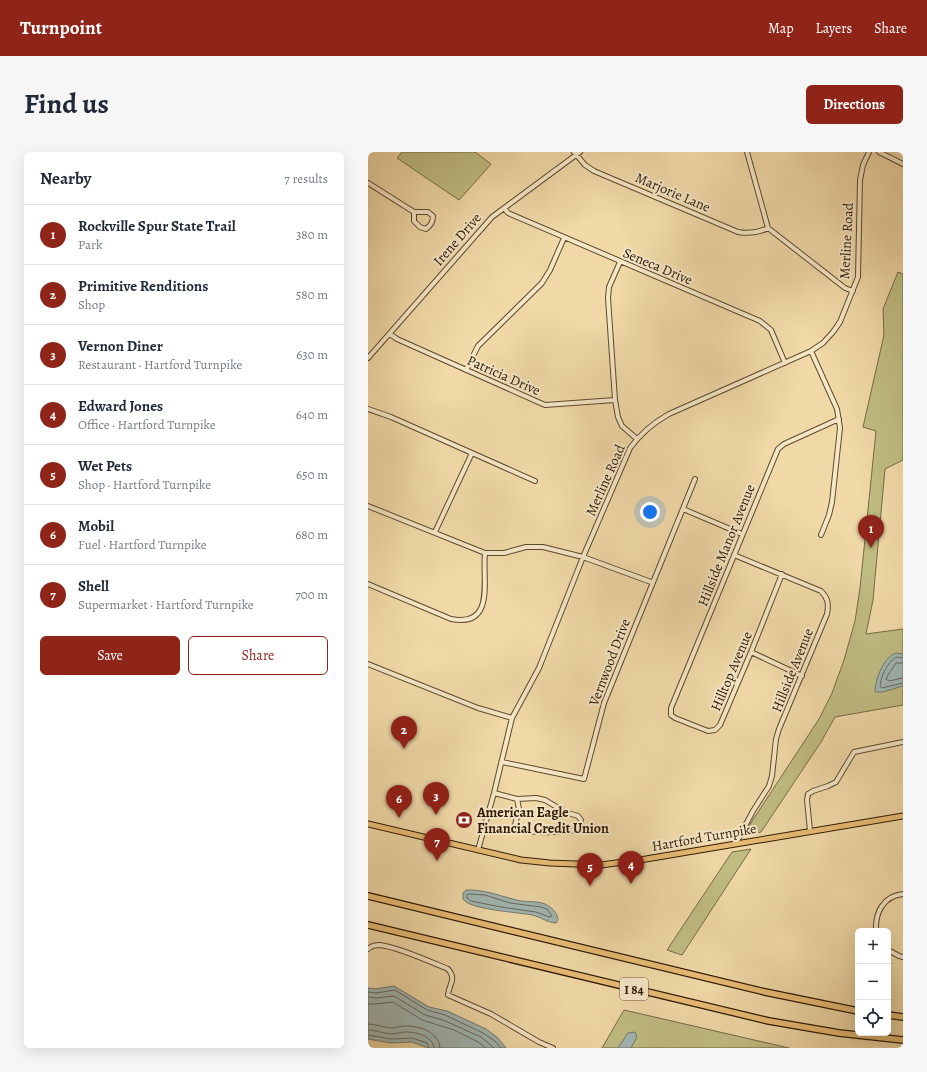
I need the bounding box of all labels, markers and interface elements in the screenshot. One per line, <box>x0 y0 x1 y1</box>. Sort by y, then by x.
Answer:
text: Turnpoint <box>20 15 102 41</box>
text: Map <box>768 19 794 38</box>
text: Layers <box>816 19 852 38</box>
text: Share <box>874 19 907 38</box>
text: Find us <box>24 85 109 123</box>
button: Directions <box>806 85 903 124</box>
text: Nearby <box>40 167 91 190</box>
street label: Marjorie Lane <box>632 168 713 217</box>
text: 7 results <box>284 170 328 187</box>
street label: Merline Road <box>835 202 858 280</box>
street label: Irene Drive <box>429 209 486 270</box>
text: Rockville Spur State Trail <box>78 216 236 236</box>
text: 1 <box>51 226 55 243</box>
text: 380 m <box>296 226 328 243</box>
text: Park <box>78 236 102 253</box>
street label: Seneca Drive <box>620 243 696 290</box>
text: Primitive Renditions <box>78 276 208 296</box>
text: 2 <box>50 286 56 303</box>
text: 580 m <box>296 286 328 303</box>
text: Shop <box>78 296 105 313</box>
text: Vernon Diner <box>78 336 163 356</box>
text: 3 <box>50 346 56 363</box>
text: 630 m <box>296 346 328 363</box>
street label: Patricia Drive <box>464 351 544 400</box>
text: Restaurant · Hartford Turnpike <box>78 356 242 373</box>
text: Edward Jones <box>78 396 163 416</box>
text: 4 <box>50 406 56 423</box>
text: 640 m <box>296 406 328 423</box>
text: Office · Hartford Turnpike <box>78 416 216 433</box>
street label: Merline Road <box>581 441 630 519</box>
text: Wet Pets <box>78 456 132 476</box>
text: 5 <box>50 466 56 483</box>
text: 650 m <box>296 466 328 483</box>
text: Shop · Hartford Turnpike <box>78 476 211 493</box>
street label: Hillside Manor Avenue <box>693 481 760 609</box>
your location <box>640 502 660 522</box>
pin: 1 <box>858 515 884 548</box>
text: Mobil <box>78 516 114 536</box>
text: 6 <box>50 526 56 543</box>
text: 680 m <box>295 526 328 543</box>
text: Fuel · Hartford Turnpike <box>78 536 207 553</box>
text: Shell <box>78 576 109 596</box>
text: 7 <box>50 586 56 603</box>
text: 700 m <box>295 586 328 603</box>
text: Supermarket · Hartford Turnpike <box>78 596 254 613</box>
street label: Vernwood Drive <box>584 616 635 709</box>
street label: Hillside Avenue <box>767 625 818 715</box>
street label: Hilltop Avenue <box>706 629 757 714</box>
button: Save <box>40 636 180 675</box>
button: Share <box>188 636 328 675</box>
pin: 2 <box>391 716 417 749</box>
pin: 3 <box>423 782 449 815</box>
pin: 6 <box>386 785 412 818</box>
place label: American Eagle Financial Credit Union <box>476 803 609 838</box>
bank icon: American Eagle Financial Credit Union <box>454 810 474 830</box>
street label: Hartford Turnpike <box>650 819 758 856</box>
pin: 7 <box>424 828 450 861</box>
pin: 4 <box>618 851 644 884</box>
pin: 5 <box>577 853 603 886</box>
map controls <box>855 928 891 1036</box>
button: + <box>855 928 891 964</box>
button: − <box>855 964 891 1000</box>
road number: I 84 <box>620 978 648 1000</box>
button: locate <box>855 1000 891 1036</box>

